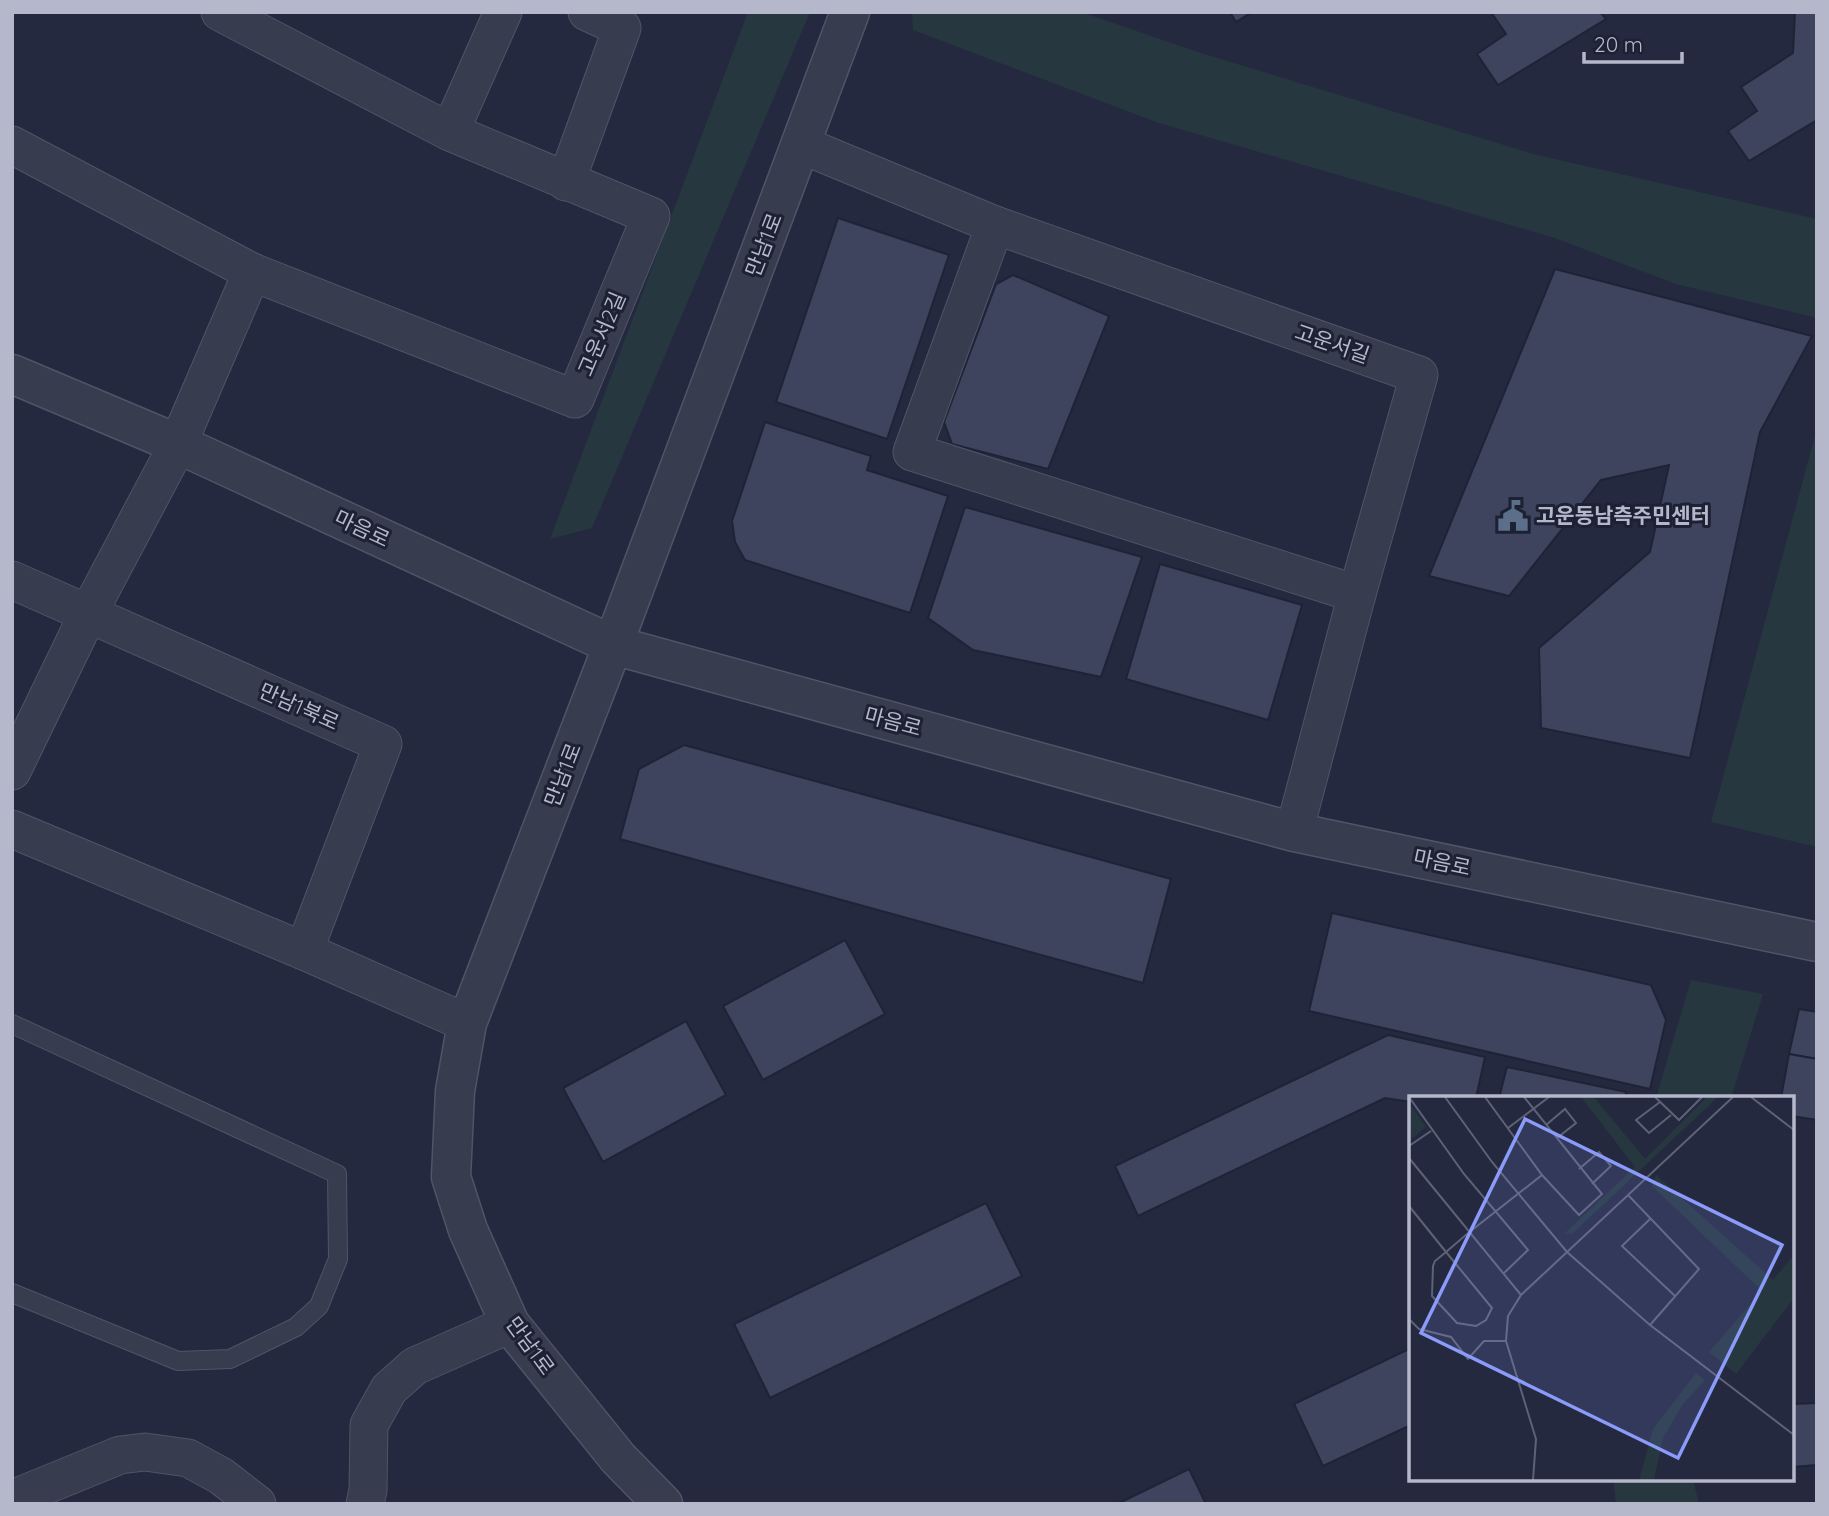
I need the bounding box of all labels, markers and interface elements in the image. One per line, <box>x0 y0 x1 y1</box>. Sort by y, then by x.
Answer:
scale bar <box>1584 21 1682 65</box>
text: 20 m <box>1594 31 1643 57</box>
street label: 만남1로 <box>739 209 787 280</box>
street label: 고운서2길 <box>572 288 630 380</box>
street label: 고운서길 <box>1292 318 1373 368</box>
public building icon: 고운동남측주민센터 <box>1496 499 1530 533</box>
place label: 고운동남측주민센터 <box>1536 502 1710 528</box>
street label: 마음로 <box>331 504 394 552</box>
street label: 만남1북로 <box>255 677 344 735</box>
street label: 마음로 <box>862 701 925 741</box>
street label: 만남1로 <box>538 739 586 810</box>
street label: 마음로 <box>1411 843 1473 881</box>
inset map <box>1409 1096 1794 1481</box>
street label: 만남1로 <box>501 1311 561 1380</box>

